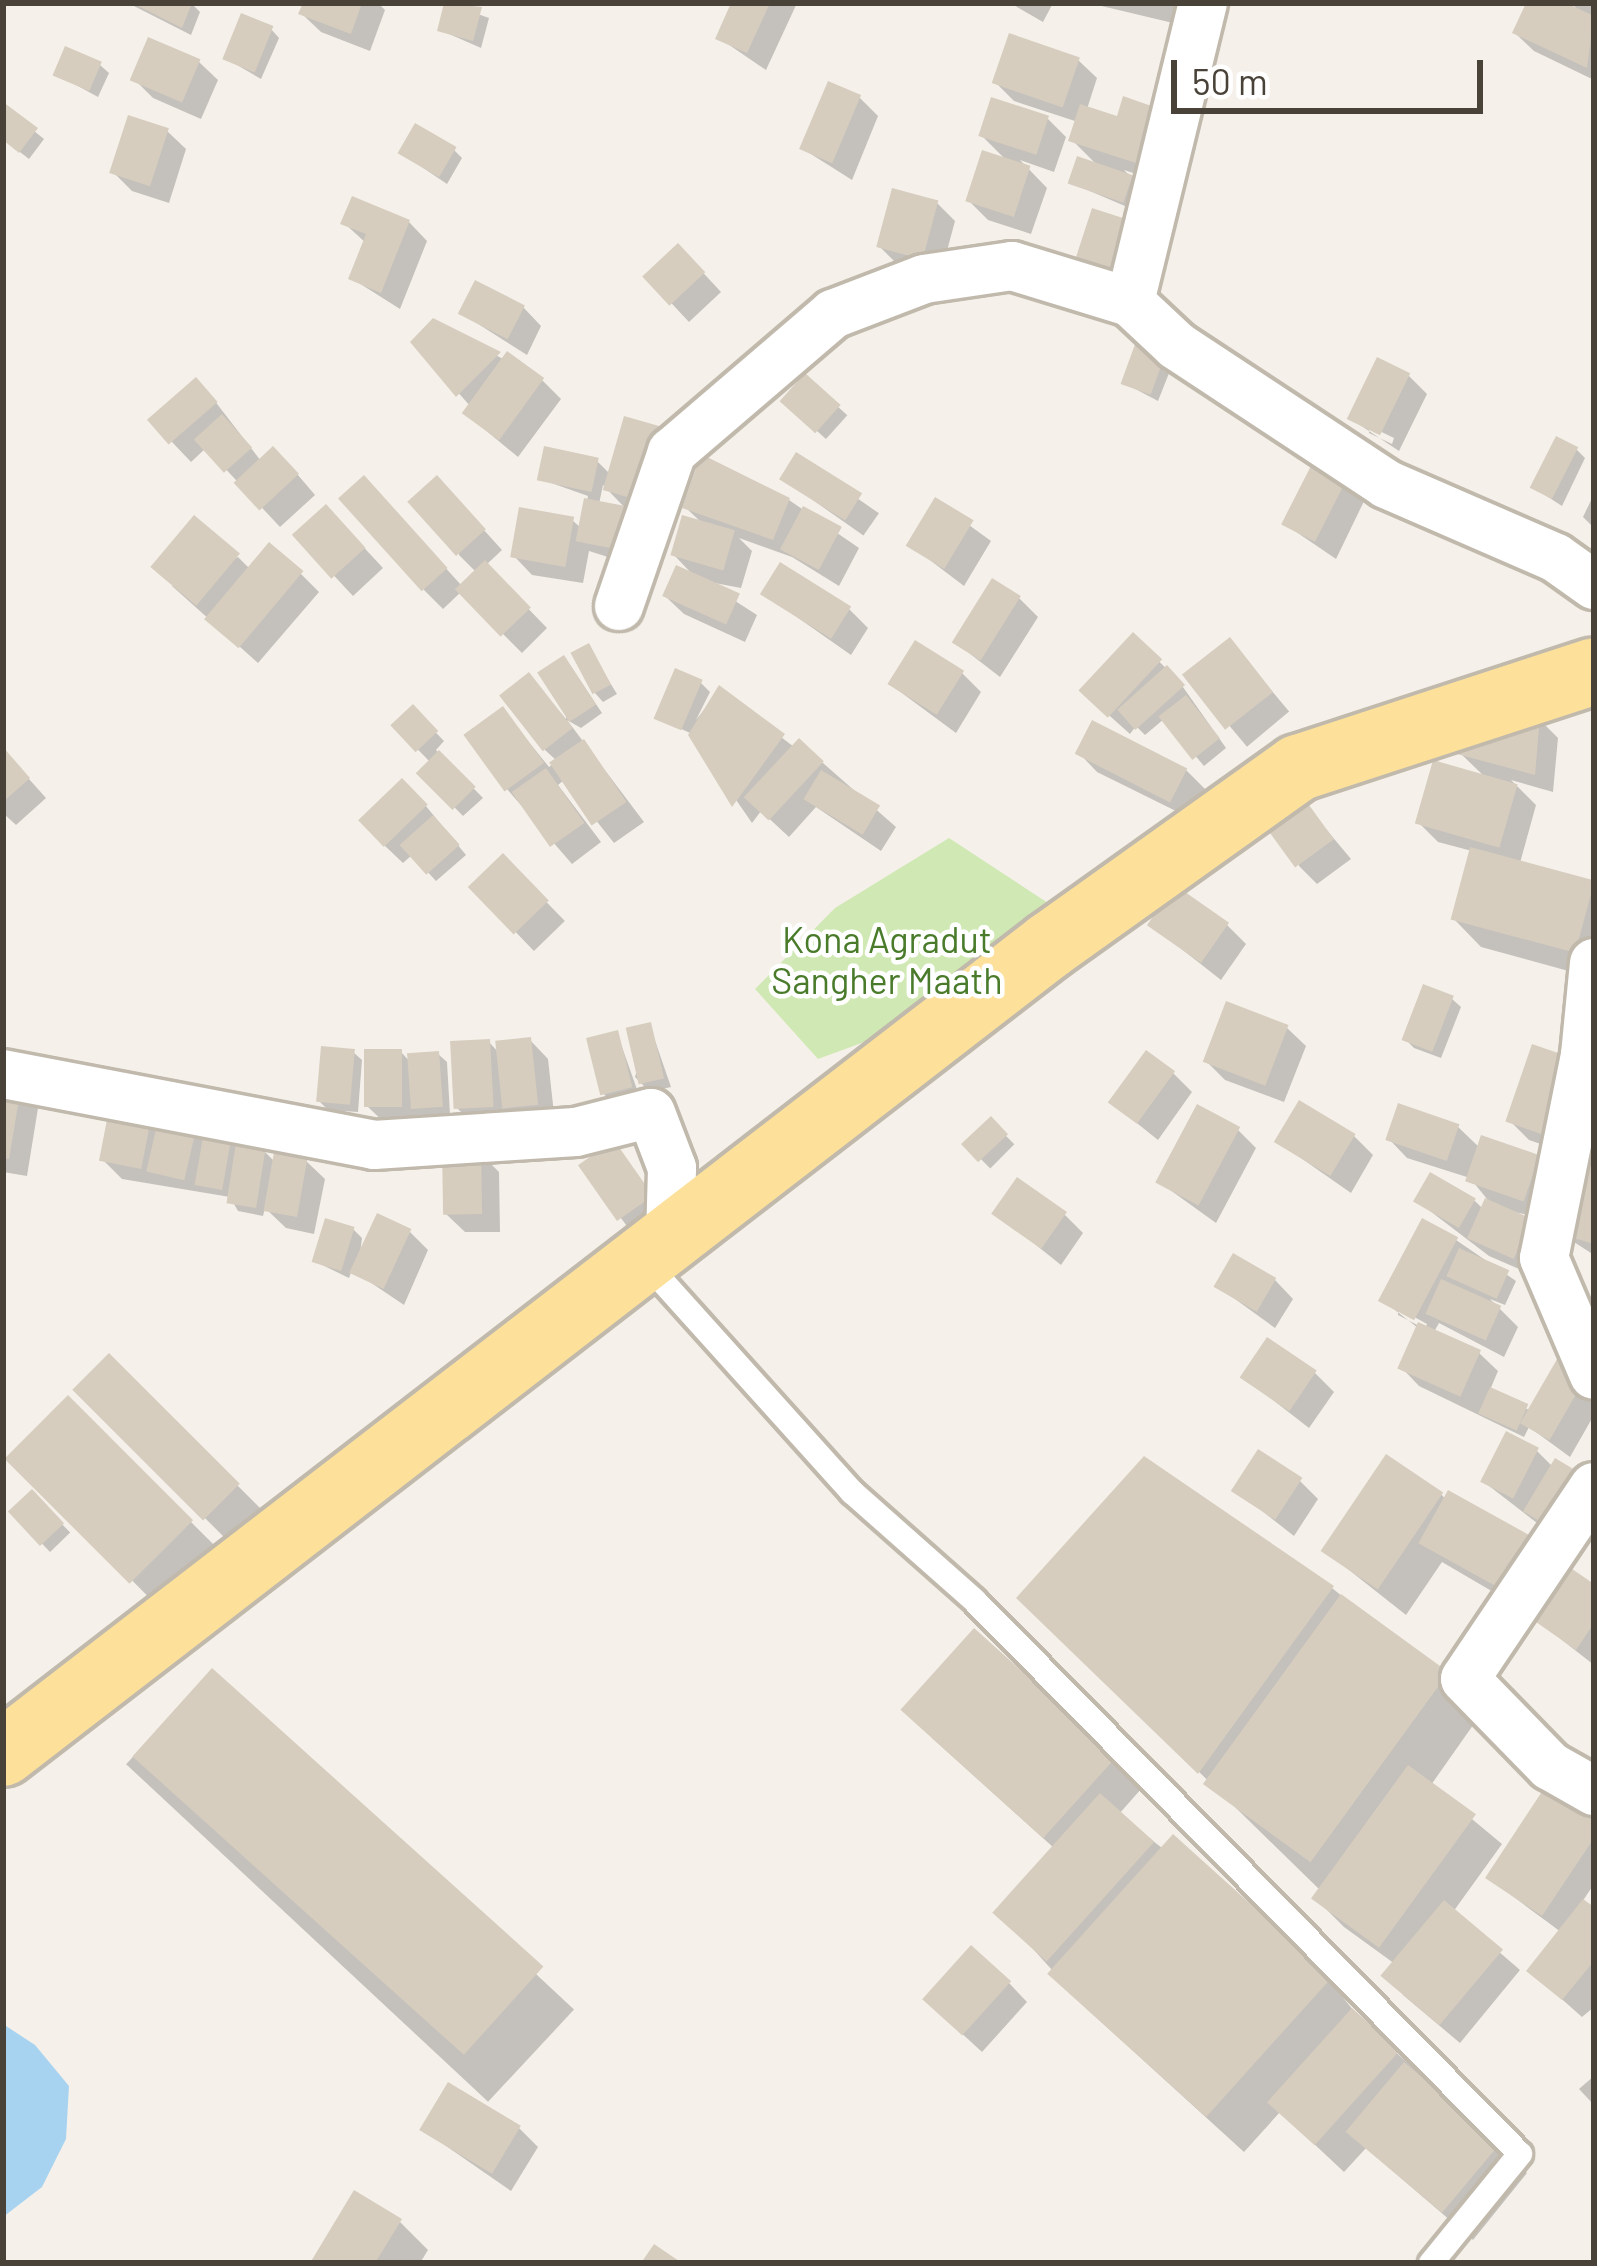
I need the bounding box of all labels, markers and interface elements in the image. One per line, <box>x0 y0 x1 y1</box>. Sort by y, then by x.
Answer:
scale bar <box>1177 36 1489 110</box>
text: 50 m <box>1192 59 1268 102</box>
park label: Kona Agradut Sangher Maath <box>771 916 1003 1001</box>

